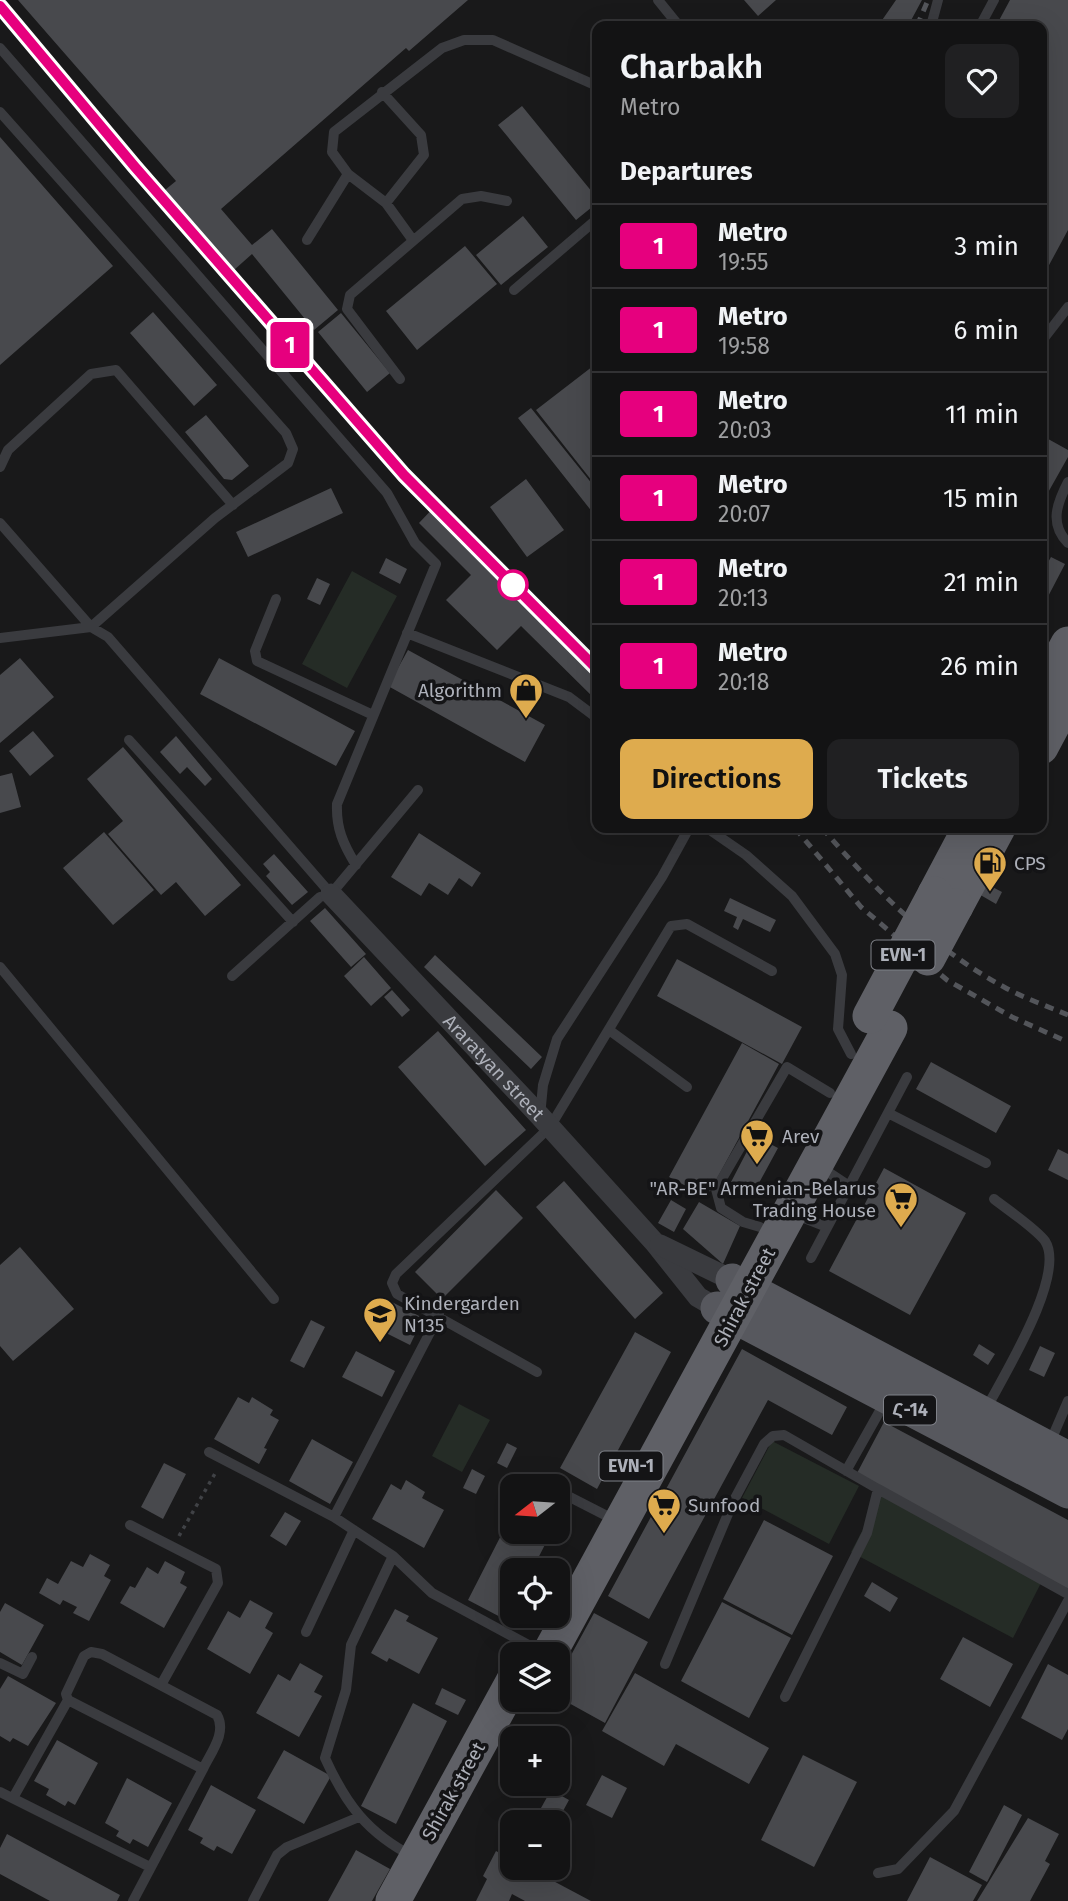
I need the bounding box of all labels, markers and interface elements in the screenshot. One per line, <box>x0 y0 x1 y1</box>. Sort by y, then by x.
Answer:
button: heart <box>945 44 1019 118</box>
text: Charbakh <box>620 47 763 87</box>
text: Metro <box>620 93 680 121</box>
text: Departures <box>620 156 753 187</box>
text: Metro <box>718 217 788 248</box>
text: 3 min <box>954 231 1019 262</box>
text: 1 <box>653 232 664 260</box>
text: 19:55 <box>718 248 769 276</box>
text: Metro <box>718 301 788 332</box>
text: 6 min <box>953 315 1019 346</box>
text: 1 <box>653 316 664 344</box>
line badge: 1 <box>267 322 313 368</box>
text: 1 <box>284 331 296 359</box>
text: 19:58 <box>718 332 770 360</box>
text: Metro <box>718 385 788 416</box>
text: 11 min <box>945 399 1019 430</box>
text: 1 <box>653 400 664 428</box>
text: 20:03 <box>718 416 772 444</box>
text: Metro <box>718 469 788 500</box>
text: 15 min <box>943 483 1019 514</box>
text: 1 <box>653 484 664 512</box>
text: 20:07 <box>718 500 770 528</box>
text: Metro <box>718 553 788 584</box>
text: 21 min <box>944 567 1019 598</box>
text: 1 <box>653 568 664 596</box>
unlabelled marker <box>498 570 528 600</box>
text: 20:13 <box>718 584 768 612</box>
text: Metro <box>718 637 788 668</box>
text: 26 min <box>941 651 1019 682</box>
text: 1 <box>653 652 664 680</box>
text: 20:18 <box>718 668 769 696</box>
shop icon: Algorithm <box>507 671 545 720</box>
place label: Algorithm <box>418 679 502 702</box>
button: Directions <box>620 739 813 819</box>
button: Tickets <box>827 739 1019 819</box>
fuel station icon: CPS <box>971 844 1009 893</box>
place label: CPS <box>1014 852 1046 875</box>
road number: EVN-1 <box>872 940 934 970</box>
street label: Araratyan street <box>438 1010 549 1126</box>
supermarket icon: Arev <box>738 1117 776 1166</box>
place label: Arev <box>782 1125 820 1148</box>
place label: "AR-BE" Armenian-Belarus Trading House <box>650 1177 876 1222</box>
supermarket icon: "AR-BE" Armenian-Belarus Trading House <box>882 1180 920 1229</box>
street label: Shirak street <box>709 1244 780 1351</box>
place label: Kindergarden N135 <box>404 1292 520 1337</box>
school or university icon: Kindergarden N135 <box>361 1295 399 1344</box>
road number: Հ-14 <box>884 1395 936 1424</box>
road number: EVN-1 <box>600 1451 662 1480</box>
north arrow <box>500 1474 570 1544</box>
map controls <box>500 1474 570 1880</box>
supermarket icon: Sunfood <box>645 1486 683 1535</box>
place label: Sunfood <box>688 1494 760 1517</box>
button: locate <box>500 1558 570 1628</box>
button: layers <box>500 1642 570 1712</box>
button: + <box>500 1726 570 1796</box>
street label: Shirak street <box>417 1738 490 1844</box>
button: − <box>500 1810 570 1880</box>

